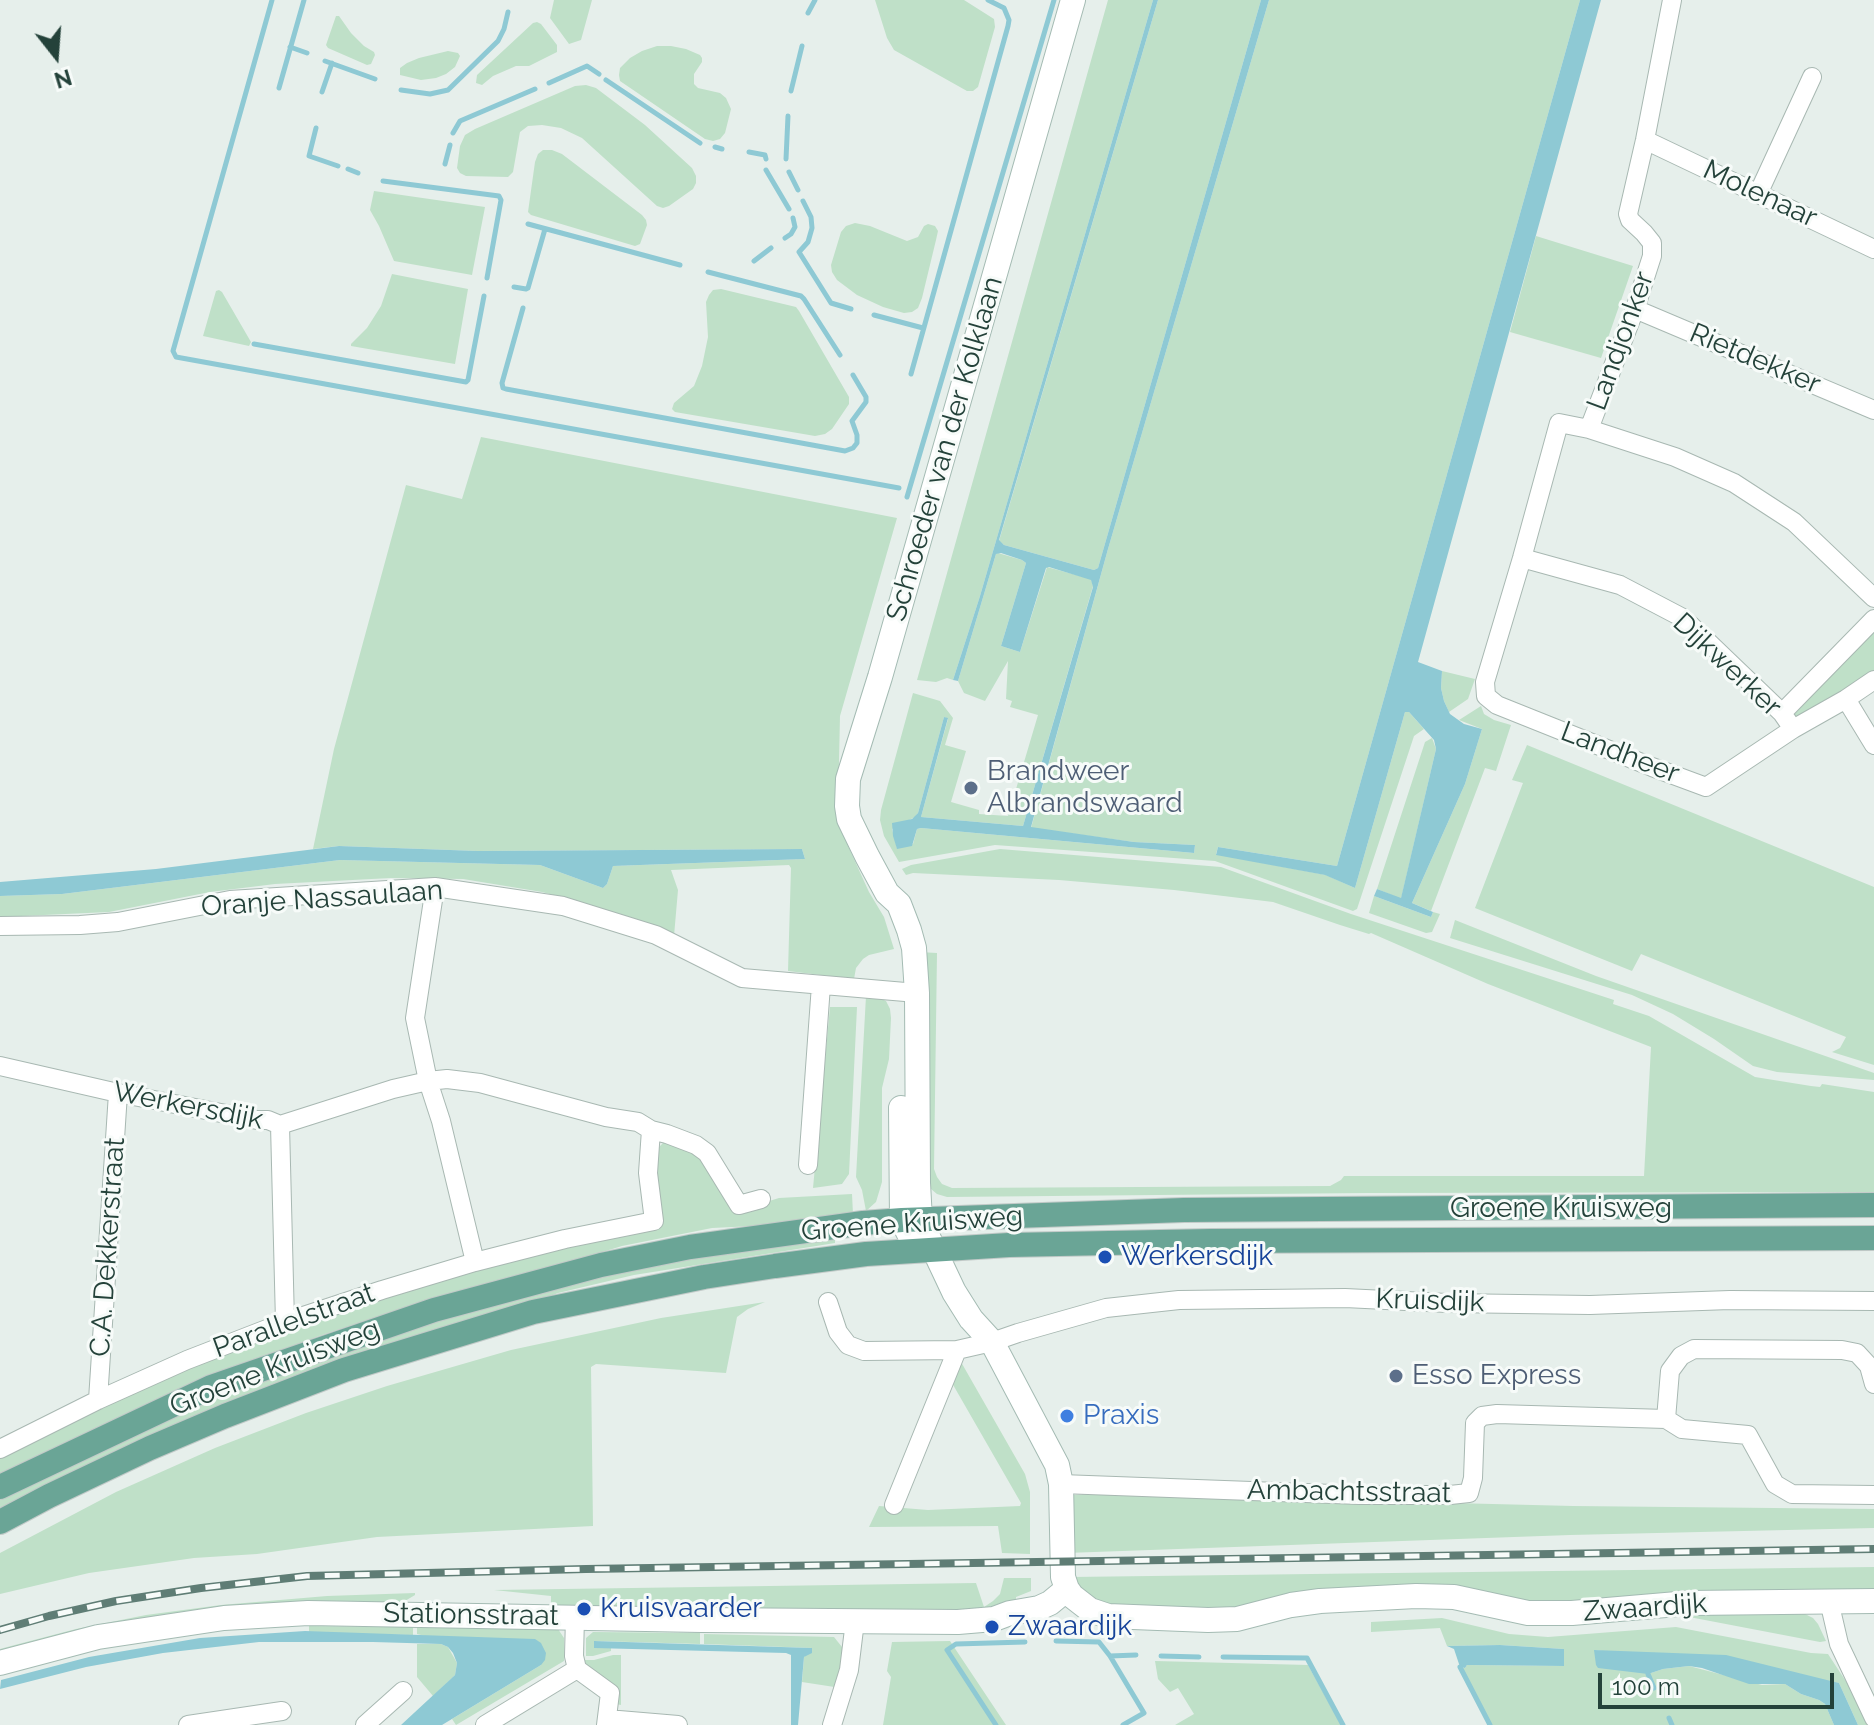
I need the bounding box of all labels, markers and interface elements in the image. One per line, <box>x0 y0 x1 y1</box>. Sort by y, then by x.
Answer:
north arrow <box>16 16 96 96</box>
text: N <box>51 64 75 94</box>
street label: Molenaar <box>1698 153 1822 235</box>
street label: Landjonker <box>1580 267 1662 415</box>
street label: Schroeder van der Kolklaan <box>880 273 1010 625</box>
street label: Rietdekker <box>1685 316 1825 402</box>
street label: Dijkwerker <box>1666 606 1788 724</box>
street label: Landheer <box>1556 715 1684 791</box>
place label: Brandweer Albrandswaard <box>987 755 1183 821</box>
marker: Brandweer Albrandswaard <box>962 779 980 797</box>
street label: Oranje Nassaulaan <box>200 874 444 924</box>
street label: Werkersdijk <box>110 1075 266 1137</box>
street label: C.A. Dekkerstraat <box>84 1136 132 1358</box>
street label: Groene Kruisweg <box>1450 1192 1672 1226</box>
street label: Groene Kruisweg <box>800 1199 1024 1249</box>
place label: Werkersdijk <box>1121 1240 1273 1274</box>
marker: Werkersdijk <box>1096 1248 1114 1266</box>
street label: Parallelstraat <box>209 1276 379 1366</box>
street label: Kruisdijk <box>1375 1282 1485 1320</box>
street label: Groene Kruisweg <box>165 1312 385 1424</box>
place label: Esso Express <box>1412 1359 1581 1393</box>
marker: Esso Express <box>1387 1367 1405 1385</box>
place label: Praxis <box>1083 1399 1159 1433</box>
marker: Praxis <box>1058 1407 1076 1425</box>
street label: Ambachtsstraat <box>1247 1473 1451 1511</box>
street label: Zwaardijk <box>1582 1587 1708 1629</box>
place label: Kruisvaarder <box>600 1592 762 1626</box>
street label: Stationsstraat <box>383 1597 559 1633</box>
marker: Kruisvaarder <box>575 1600 593 1618</box>
place label: Zwaardijk <box>1008 1610 1132 1644</box>
marker: Zwaardijk <box>983 1618 1001 1636</box>
scale bar <box>1602 1657 1838 1707</box>
text: 100 m <box>1612 1672 1680 1701</box>

